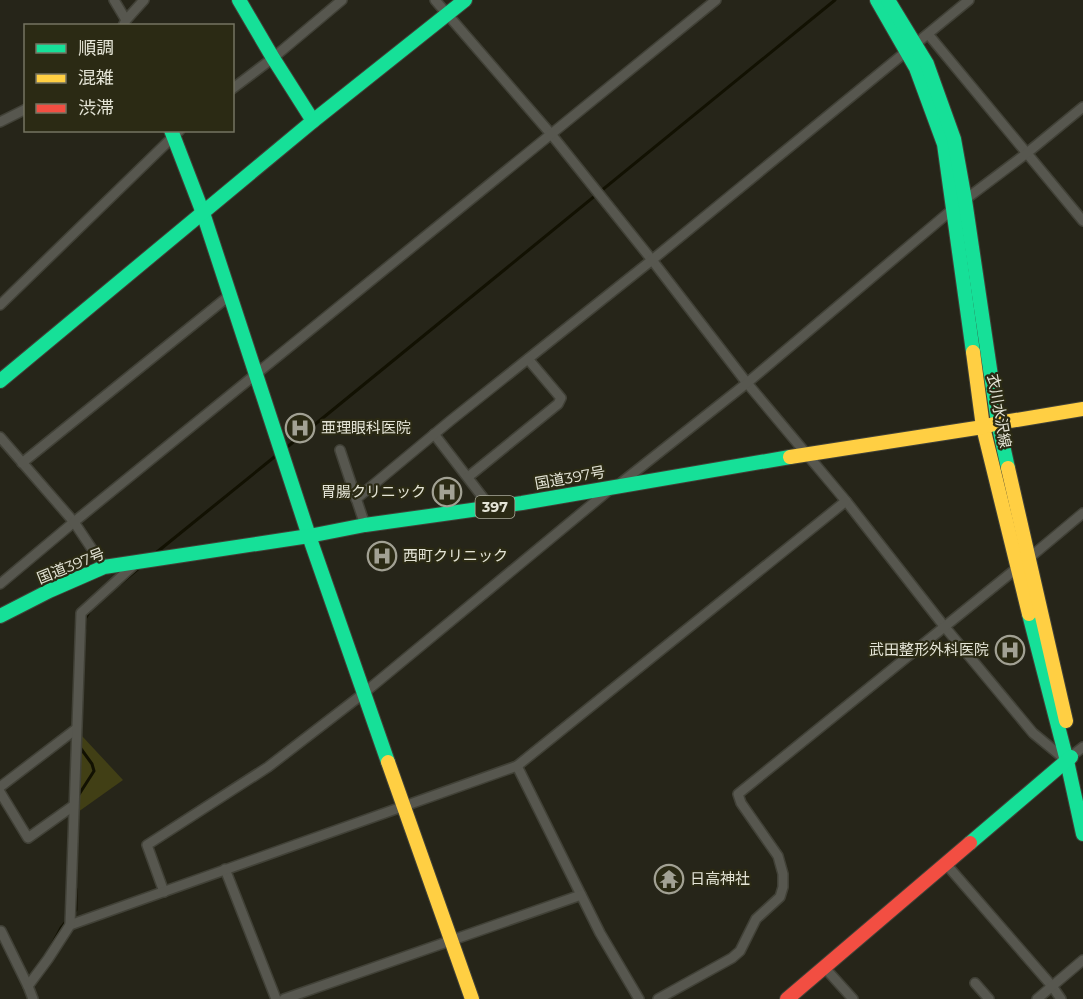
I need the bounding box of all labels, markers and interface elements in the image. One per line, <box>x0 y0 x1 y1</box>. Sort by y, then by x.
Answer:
legend <box>24 24 234 132</box>
text: 順調 <box>78 37 114 59</box>
text: 混雑 <box>78 67 114 89</box>
text: 渋滞 <box>78 97 114 119</box>
street label: 衣川水沢線 <box>984 372 1015 450</box>
hospital icon: 亜理眼科医院 <box>284 412 316 444</box>
place label: 亜理眼科医院 <box>321 418 411 437</box>
street label: 国道397号 <box>533 462 607 493</box>
hospital icon: 胃腸クリニック <box>431 476 463 508</box>
place label: 胃腸クリニック <box>321 482 426 501</box>
road number: 397 <box>476 496 514 518</box>
hospital icon: 西町クリニック <box>366 540 398 572</box>
street label: 国道397号 <box>34 543 107 588</box>
place label: 西町クリニック <box>403 546 508 565</box>
hospital icon: 武田整形外科医院 <box>994 634 1026 666</box>
place label: 武田整形外科医院 <box>869 640 989 659</box>
temple icon: 日高神社 <box>653 863 685 895</box>
place label: 日高神社 <box>690 869 750 888</box>

